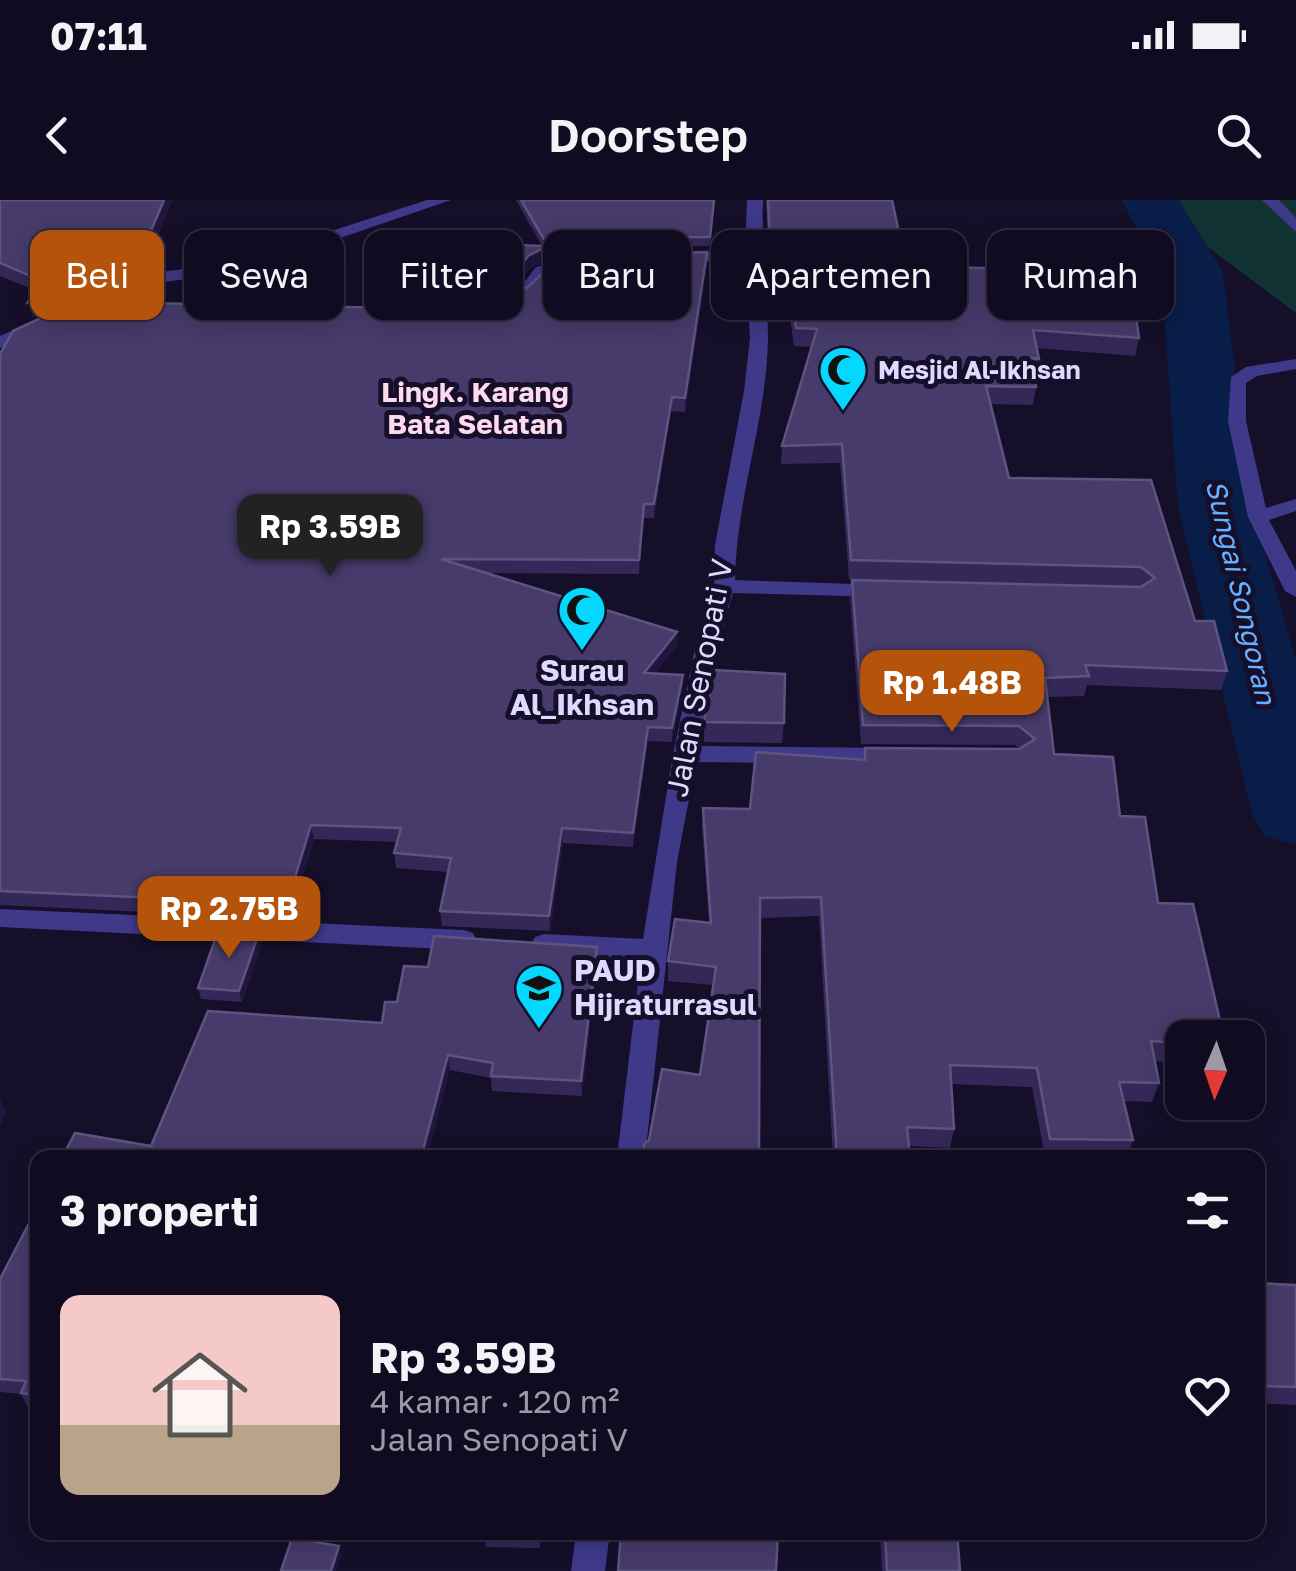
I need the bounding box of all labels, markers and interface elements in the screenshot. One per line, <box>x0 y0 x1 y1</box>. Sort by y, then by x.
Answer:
text: 07:11 <box>50 13 147 58</box>
icon: back <box>30 108 85 163</box>
text: Doorstep <box>548 108 748 162</box>
icon: search <box>1211 108 1266 163</box>
chip: Beli <box>30 230 164 320</box>
chip: Sewa <box>184 230 344 320</box>
chip: Filter <box>364 230 523 320</box>
chip: Baru <box>543 230 691 320</box>
chip: Apartemen <box>711 230 967 320</box>
chip: Rumah <box>987 230 1174 320</box>
mosque icon: Mesjid Al-Ikhsan <box>817 344 869 412</box>
place label: Mesjid Al-Ikhsan <box>878 354 1081 385</box>
district label: Lingk. Karang Bata Selatan <box>381 375 569 440</box>
water label: Sungai Songoran <box>1200 476 1284 709</box>
pin: Rp 3.59B <box>227 494 433 579</box>
text: Rp 3.59B <box>259 507 401 545</box>
street label: Jalan Senopati V <box>658 556 740 800</box>
mosque icon: Surau Al_Ikhsan <box>556 584 608 652</box>
pin: Rp 1.48B <box>849 650 1055 735</box>
place label: Surau Al_Ikhsan <box>510 652 654 722</box>
text: Rp 1.48B <box>882 663 1022 701</box>
pin: Rp 2.75B <box>126 876 332 961</box>
text: Rp 2.75B <box>159 889 299 927</box>
place label: PAUD Hijraturrasul <box>574 952 757 1022</box>
school or university icon: PAUD Hijraturrasul <box>513 962 565 1030</box>
north arrow <box>1165 1020 1265 1120</box>
map controls <box>1165 1020 1265 1120</box>
icon: filters <box>1180 1183 1235 1238</box>
text: 3 properti <box>60 1185 259 1235</box>
text: Rp 3.59B <box>370 1332 556 1382</box>
icon: home <box>140 1335 260 1455</box>
icon: heart <box>1180 1368 1235 1423</box>
text: 4 kamar · 120 m² <box>370 1382 620 1420</box>
text: Jalan Senopati V <box>370 1420 628 1458</box>

